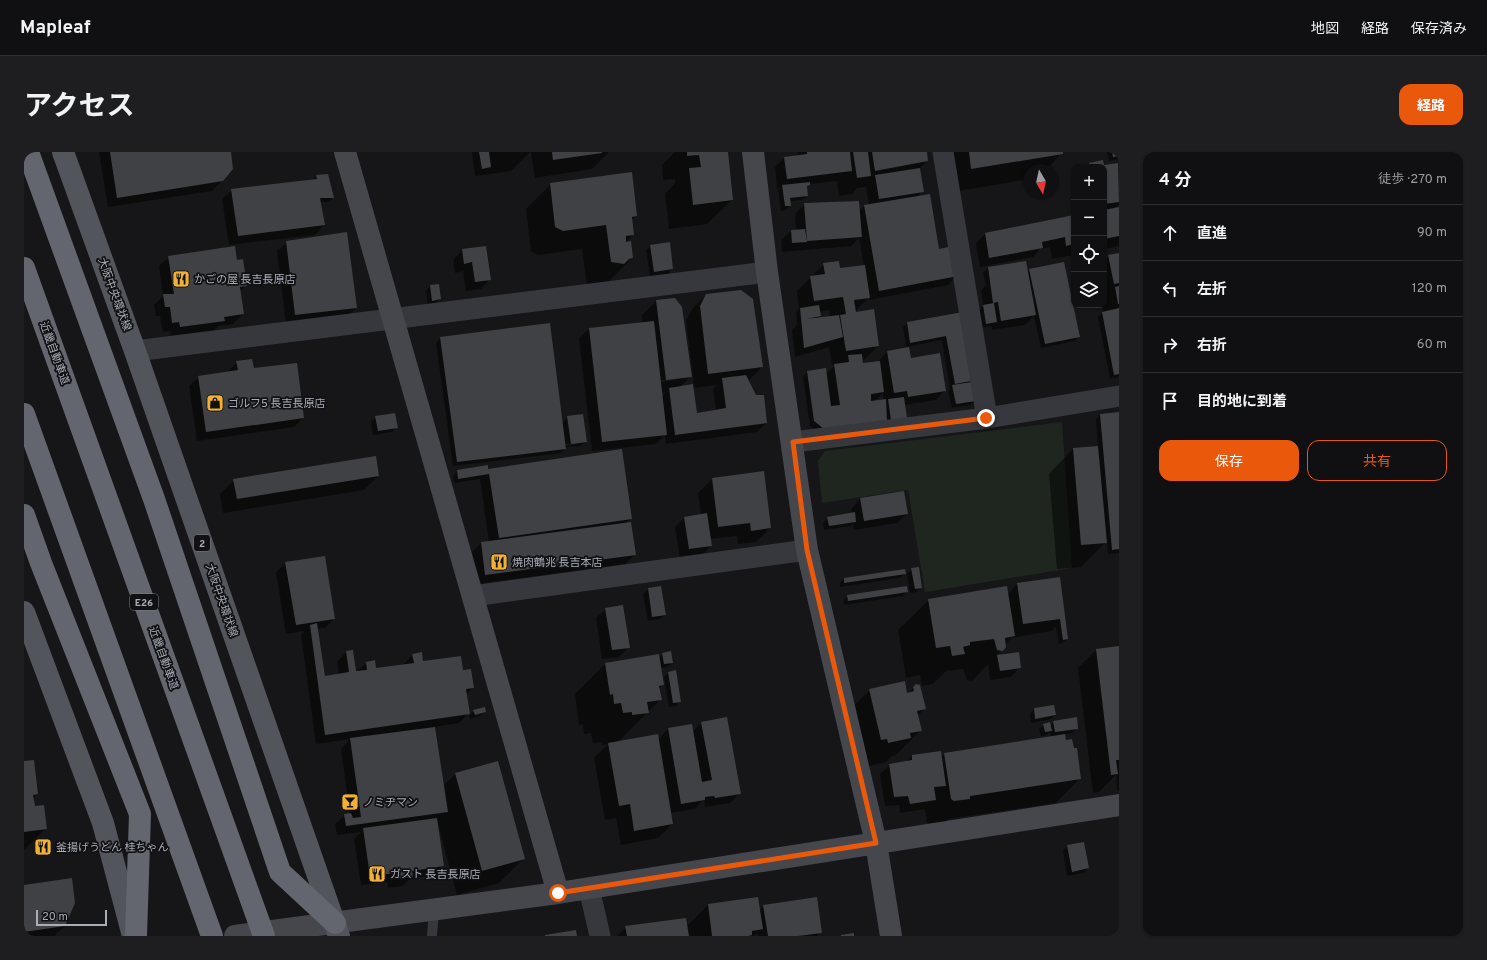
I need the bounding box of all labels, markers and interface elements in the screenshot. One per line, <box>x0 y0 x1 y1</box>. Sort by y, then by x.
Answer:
text: Mapleaf <box>20 16 91 40</box>
text: 地図 <box>1311 21 1339 38</box>
text: 経路 <box>1361 21 1389 38</box>
text: 保存済み <box>1411 21 1467 38</box>
button: 経路 <box>1399 84 1463 125</box>
text: アクセス <box>24 90 135 126</box>
north arrow <box>1023 164 1059 200</box>
map controls <box>1071 164 1107 308</box>
button: + <box>1071 164 1107 200</box>
text: 4 分 <box>1159 170 1191 192</box>
text: 徒歩 · 270 m <box>1378 172 1447 188</box>
button: − <box>1071 200 1107 236</box>
icon: ahead <box>1159 222 1181 244</box>
text: 直進 <box>1197 225 1227 244</box>
text: 90 m <box>1417 225 1447 241</box>
button: locate <box>1071 236 1107 272</box>
street label: 大阪中央環状線 <box>94 256 134 333</box>
restaurant icon: かごの屋 長吉長原店 <box>171 269 191 289</box>
button: layers <box>1071 272 1107 308</box>
place label: かごの屋 長吉長原店 <box>194 273 296 287</box>
icon: left <box>1159 278 1181 300</box>
text: 左折 <box>1197 281 1227 300</box>
text: 120 m <box>1412 281 1447 297</box>
street label: 近畿自動車道 <box>36 320 72 387</box>
icon: right <box>1159 334 1181 356</box>
text: 右折 <box>1197 337 1227 356</box>
text: 60 m <box>1417 337 1447 353</box>
icon: arrive <box>1159 390 1181 412</box>
shop icon: ゴルフ5 長吉長原店 <box>205 393 225 413</box>
text: 目的地に到着 <box>1197 393 1287 412</box>
place label: ゴルフ5 長吉長原店 <box>228 397 325 411</box>
route end <box>977 409 995 427</box>
button: 保存 <box>1159 440 1299 481</box>
button: 共有 <box>1307 440 1447 481</box>
road number: 2 <box>194 535 210 551</box>
restaurant icon: 焼肉鶴兆 長吉本店 <box>489 552 509 572</box>
place label: 焼肉鶴兆 長吉本店 <box>512 556 603 570</box>
street label: 大阪中央環状線 <box>202 562 240 639</box>
road number: E26 <box>130 594 158 610</box>
street label: 近畿自動車道 <box>145 625 181 692</box>
bar icon: ノミヂマン <box>340 792 360 812</box>
place label: ノミヂマン <box>363 796 418 810</box>
restaurant icon: 釜揚げうどん 桂ちゃん <box>33 837 53 857</box>
place label: 釜揚げうどん 桂ちゃん <box>56 841 169 855</box>
restaurant icon: ガスト 長吉長原店 <box>367 864 387 884</box>
place label: ガスト 長吉長原店 <box>390 868 481 882</box>
route start <box>549 884 567 902</box>
scale bar <box>36 908 107 927</box>
text: 20 m <box>42 910 68 924</box>

